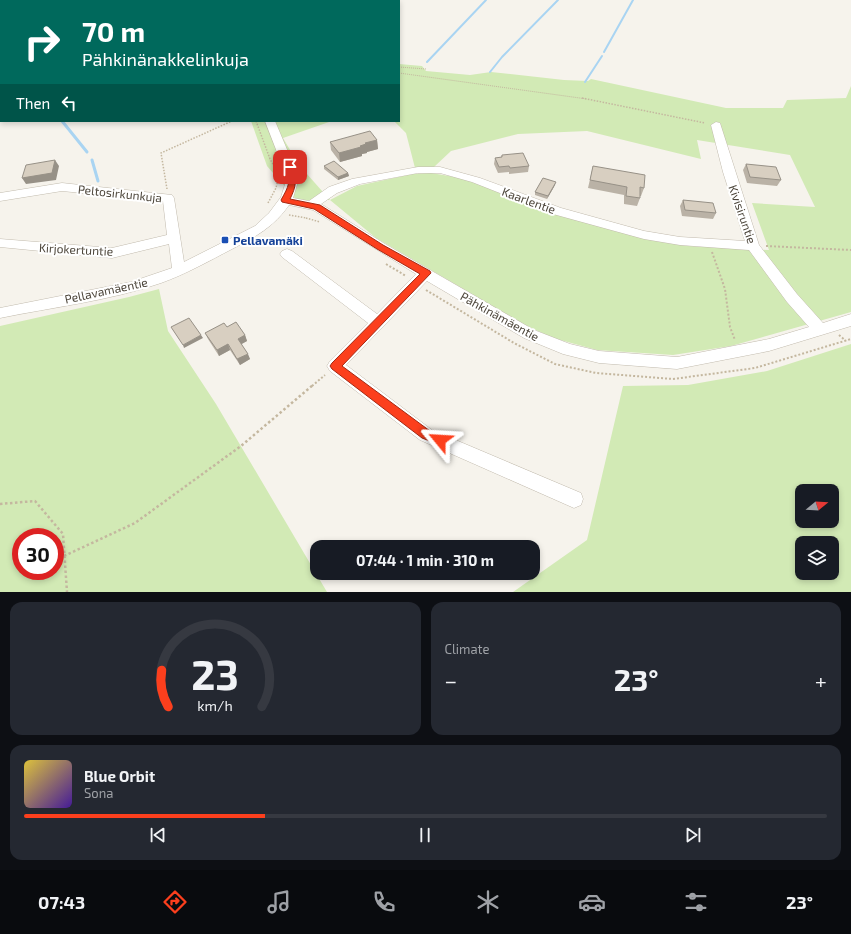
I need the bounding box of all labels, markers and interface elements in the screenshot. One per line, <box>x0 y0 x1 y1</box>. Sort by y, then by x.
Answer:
text: 70 m <box>82 14 145 48</box>
icon: right <box>16 16 68 68</box>
text: Pähkinänakkelinkuja <box>82 48 249 70</box>
icon: left <box>58 92 80 114</box>
text: Then <box>16 94 50 112</box>
pin <box>273 150 307 184</box>
icon: arrive <box>279 156 301 178</box>
street label: Peltosirkunkuja <box>77 182 163 205</box>
street label: Kivisiruntie <box>726 183 760 245</box>
street label: Kaarlentie <box>500 184 558 216</box>
place label: Pellavamäki <box>233 233 303 247</box>
marker: Pellavamäki <box>220 235 230 245</box>
street label: Kirjokertuntie <box>38 240 113 259</box>
street label: Pellavamäentie <box>63 274 149 306</box>
street label: Pähkinämäentie <box>458 289 542 343</box>
position arrow <box>419 419 461 461</box>
north arrow <box>795 484 839 528</box>
map controls <box>795 484 839 580</box>
speed limit sign: 30 <box>12 528 64 580</box>
button: layers <box>795 536 839 580</box>
text: 07:44 · 1 min · 310 m <box>356 551 494 569</box>
text: Climate <box>445 641 489 657</box>
text: 23 <box>191 647 239 697</box>
text: 23° <box>614 661 659 697</box>
text: − <box>445 667 457 693</box>
text: + <box>815 667 827 693</box>
text: km/h <box>198 696 233 713</box>
text: Blue Orbit <box>84 767 155 785</box>
text: Sona <box>84 785 113 801</box>
icon: previous <box>147 824 169 846</box>
icon: pause <box>414 824 436 846</box>
icon: next <box>682 824 704 846</box>
icon: directions <box>161 888 189 916</box>
icon: music <box>265 888 293 916</box>
icon: phone <box>370 888 398 916</box>
icon: climate <box>474 888 502 916</box>
icon: car <box>578 888 606 916</box>
icon: filters <box>682 888 710 916</box>
text: 07:43 <box>38 891 85 913</box>
text: 23° <box>786 891 813 913</box>

